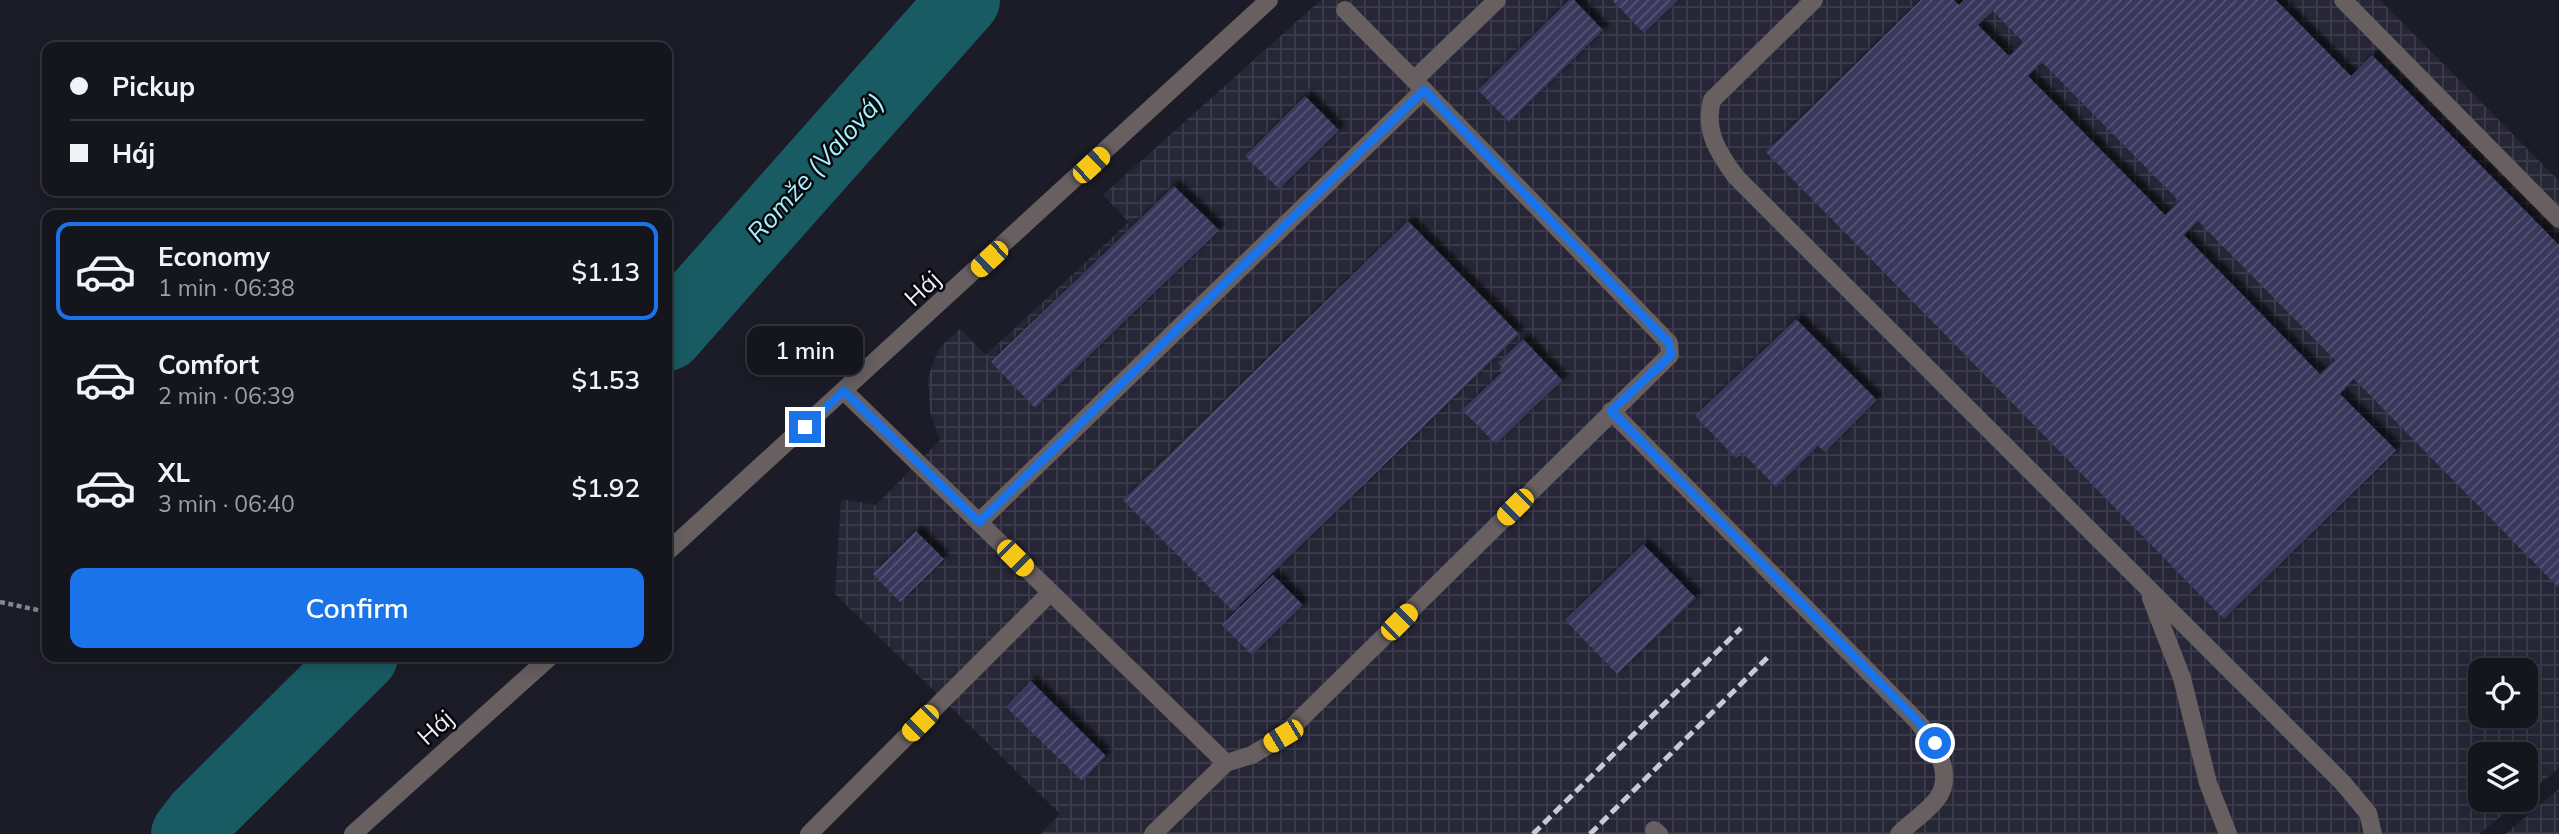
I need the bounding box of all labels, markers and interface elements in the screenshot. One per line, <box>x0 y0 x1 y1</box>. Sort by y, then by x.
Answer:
text: Pickup <box>112 70 195 103</box>
water label: Romže (Valová) <box>739 86 891 248</box>
text: Háj <box>112 137 155 170</box>
car <box>1069 143 1114 187</box>
car <box>967 237 1012 281</box>
icon: car <box>74 240 137 303</box>
text: Economy <box>158 240 270 273</box>
text: $1.13 <box>571 255 640 288</box>
street label: Háj <box>898 264 946 312</box>
text: 1 min · 06:38 <box>158 273 295 302</box>
callout: 1 min <box>747 326 863 374</box>
text: 1 min <box>775 336 835 365</box>
icon: car <box>74 348 137 411</box>
text: Comfort <box>158 348 259 381</box>
text: $1.53 <box>571 363 640 396</box>
text: 2 min · 06:39 <box>158 381 295 410</box>
route end <box>789 411 821 443</box>
icon: car <box>74 456 137 519</box>
text: XL <box>158 456 190 489</box>
text: $1.92 <box>571 471 640 504</box>
car <box>1493 485 1538 529</box>
text: 3 min · 06:40 <box>158 489 295 518</box>
car <box>993 536 1038 580</box>
button: Confirm <box>70 568 644 648</box>
car <box>1377 600 1422 644</box>
map controls <box>2468 658 2538 812</box>
button: locate <box>2468 658 2538 728</box>
car <box>898 701 943 745</box>
street label: Háj <box>411 703 459 751</box>
car <box>1260 716 1307 756</box>
route start <box>1919 727 1951 759</box>
button: layers <box>2468 742 2538 812</box>

